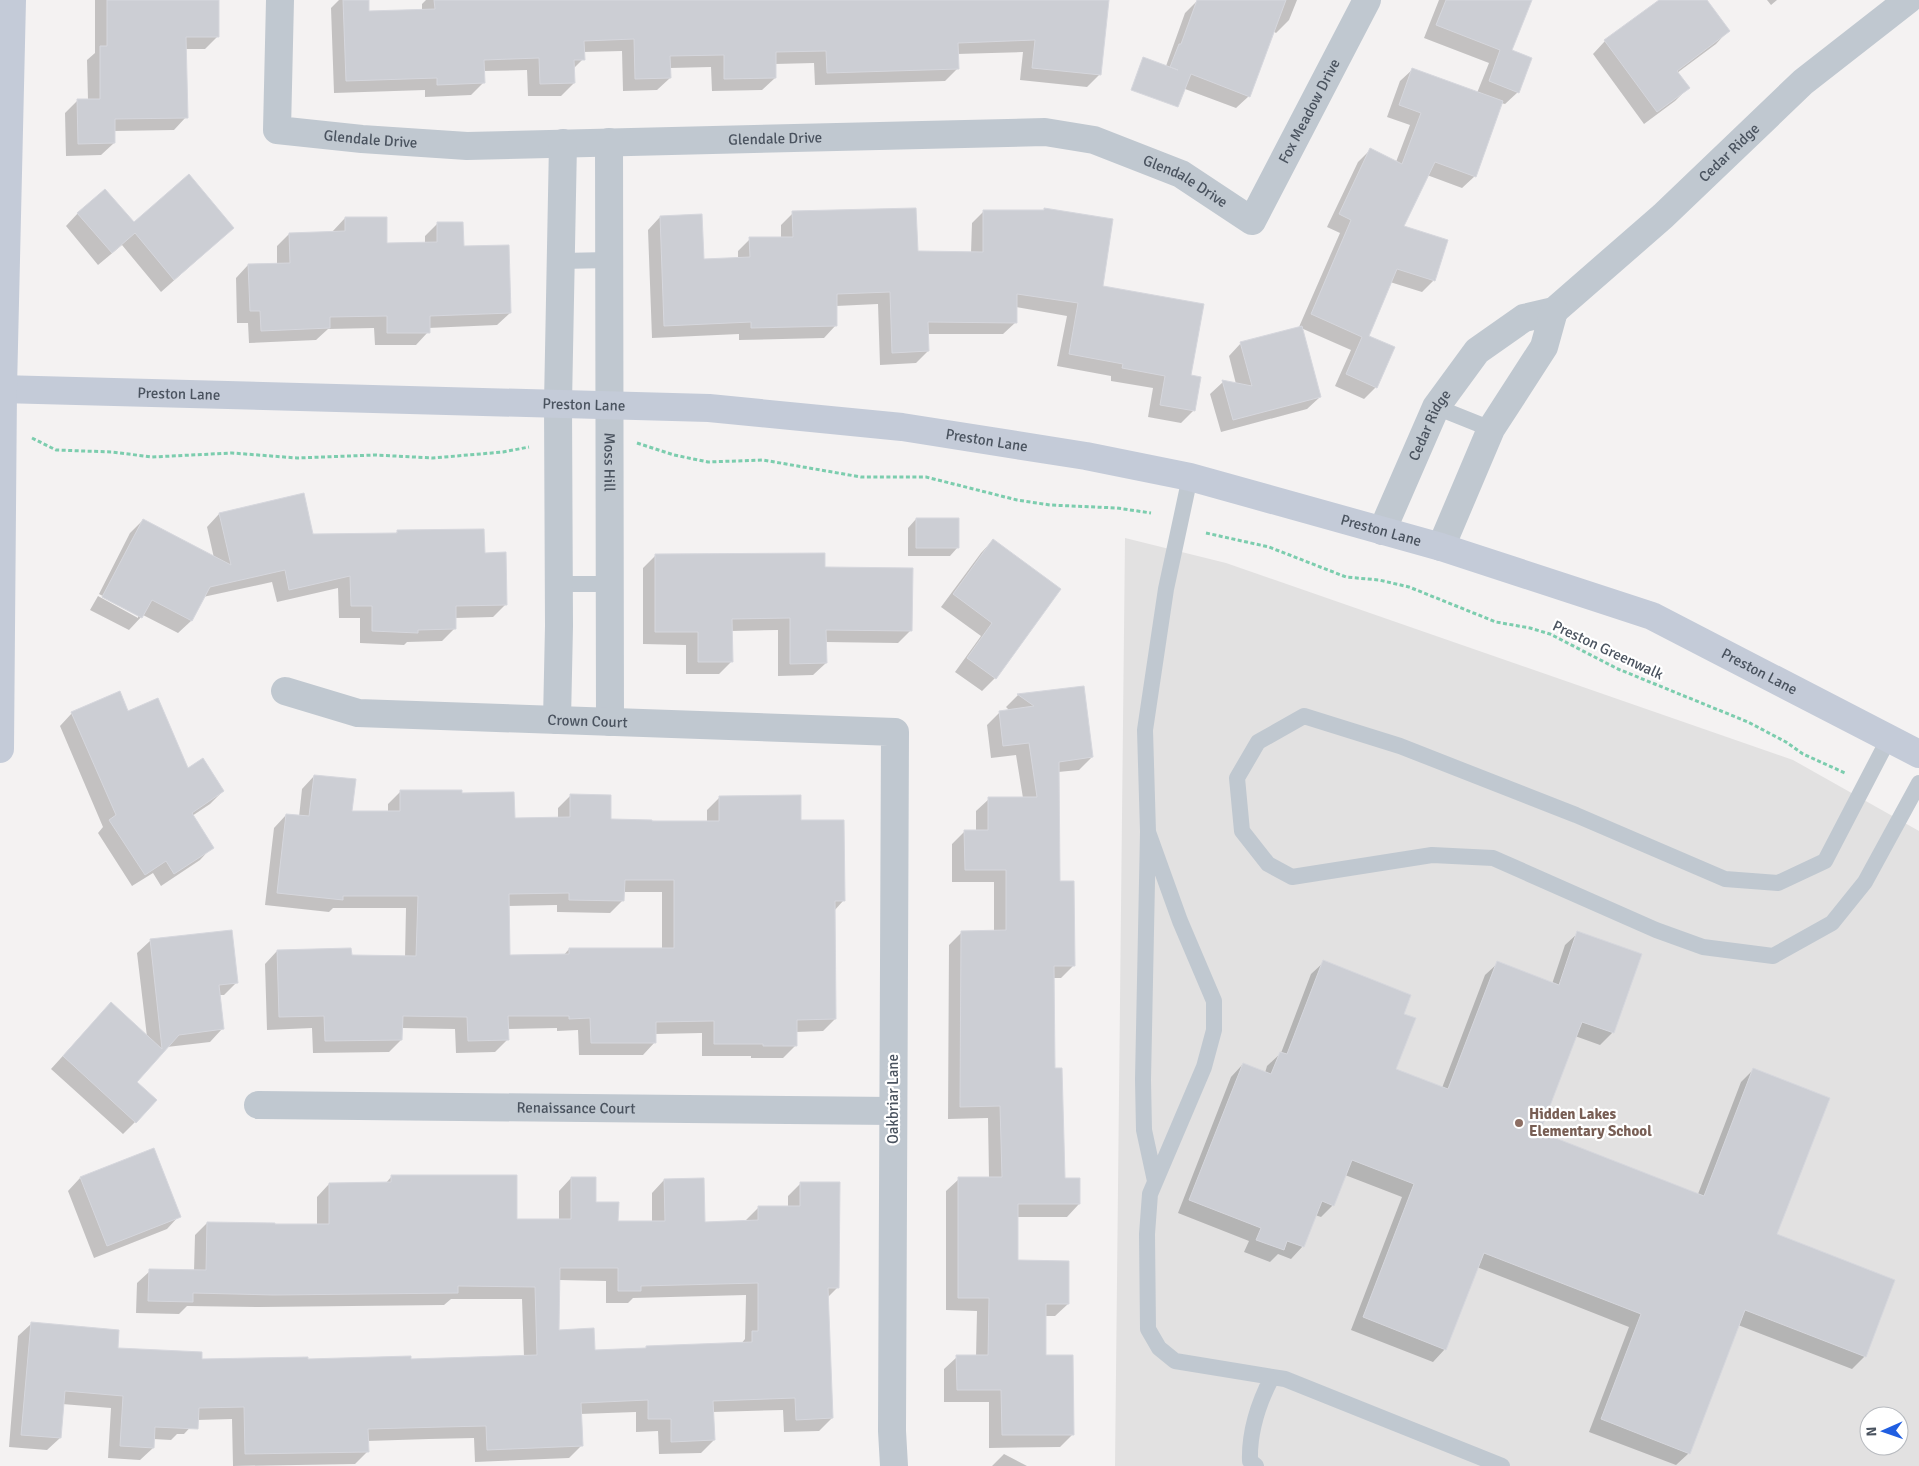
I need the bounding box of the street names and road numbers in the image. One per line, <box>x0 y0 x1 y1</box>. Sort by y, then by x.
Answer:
street label: Fox Meadow Drive <box>1274 56 1344 167</box>
street label: Cedar Ridge <box>1695 119 1763 186</box>
street label: Glendale Drive <box>323 126 418 152</box>
street label: Glendale Drive <box>728 128 822 149</box>
street label: Glendale Drive <box>1141 151 1231 211</box>
street label: Preston Lane <box>137 384 221 404</box>
street label: Cedar Ridge <box>1405 386 1455 464</box>
street label: Preston Lane <box>542 395 626 415</box>
street label: Preston Lane <box>944 425 1029 456</box>
street label: Moss Hill <box>601 432 619 492</box>
street label: Preston Lane <box>1339 510 1424 550</box>
street label: Preston Greenwalk <box>1550 616 1667 684</box>
street label: Preston Lane <box>1718 644 1800 699</box>
street label: Crown Court <box>547 711 628 732</box>
street label: Oakbriar Lane <box>884 1054 902 1144</box>
street label: Renaissance Court <box>516 1098 636 1118</box>

